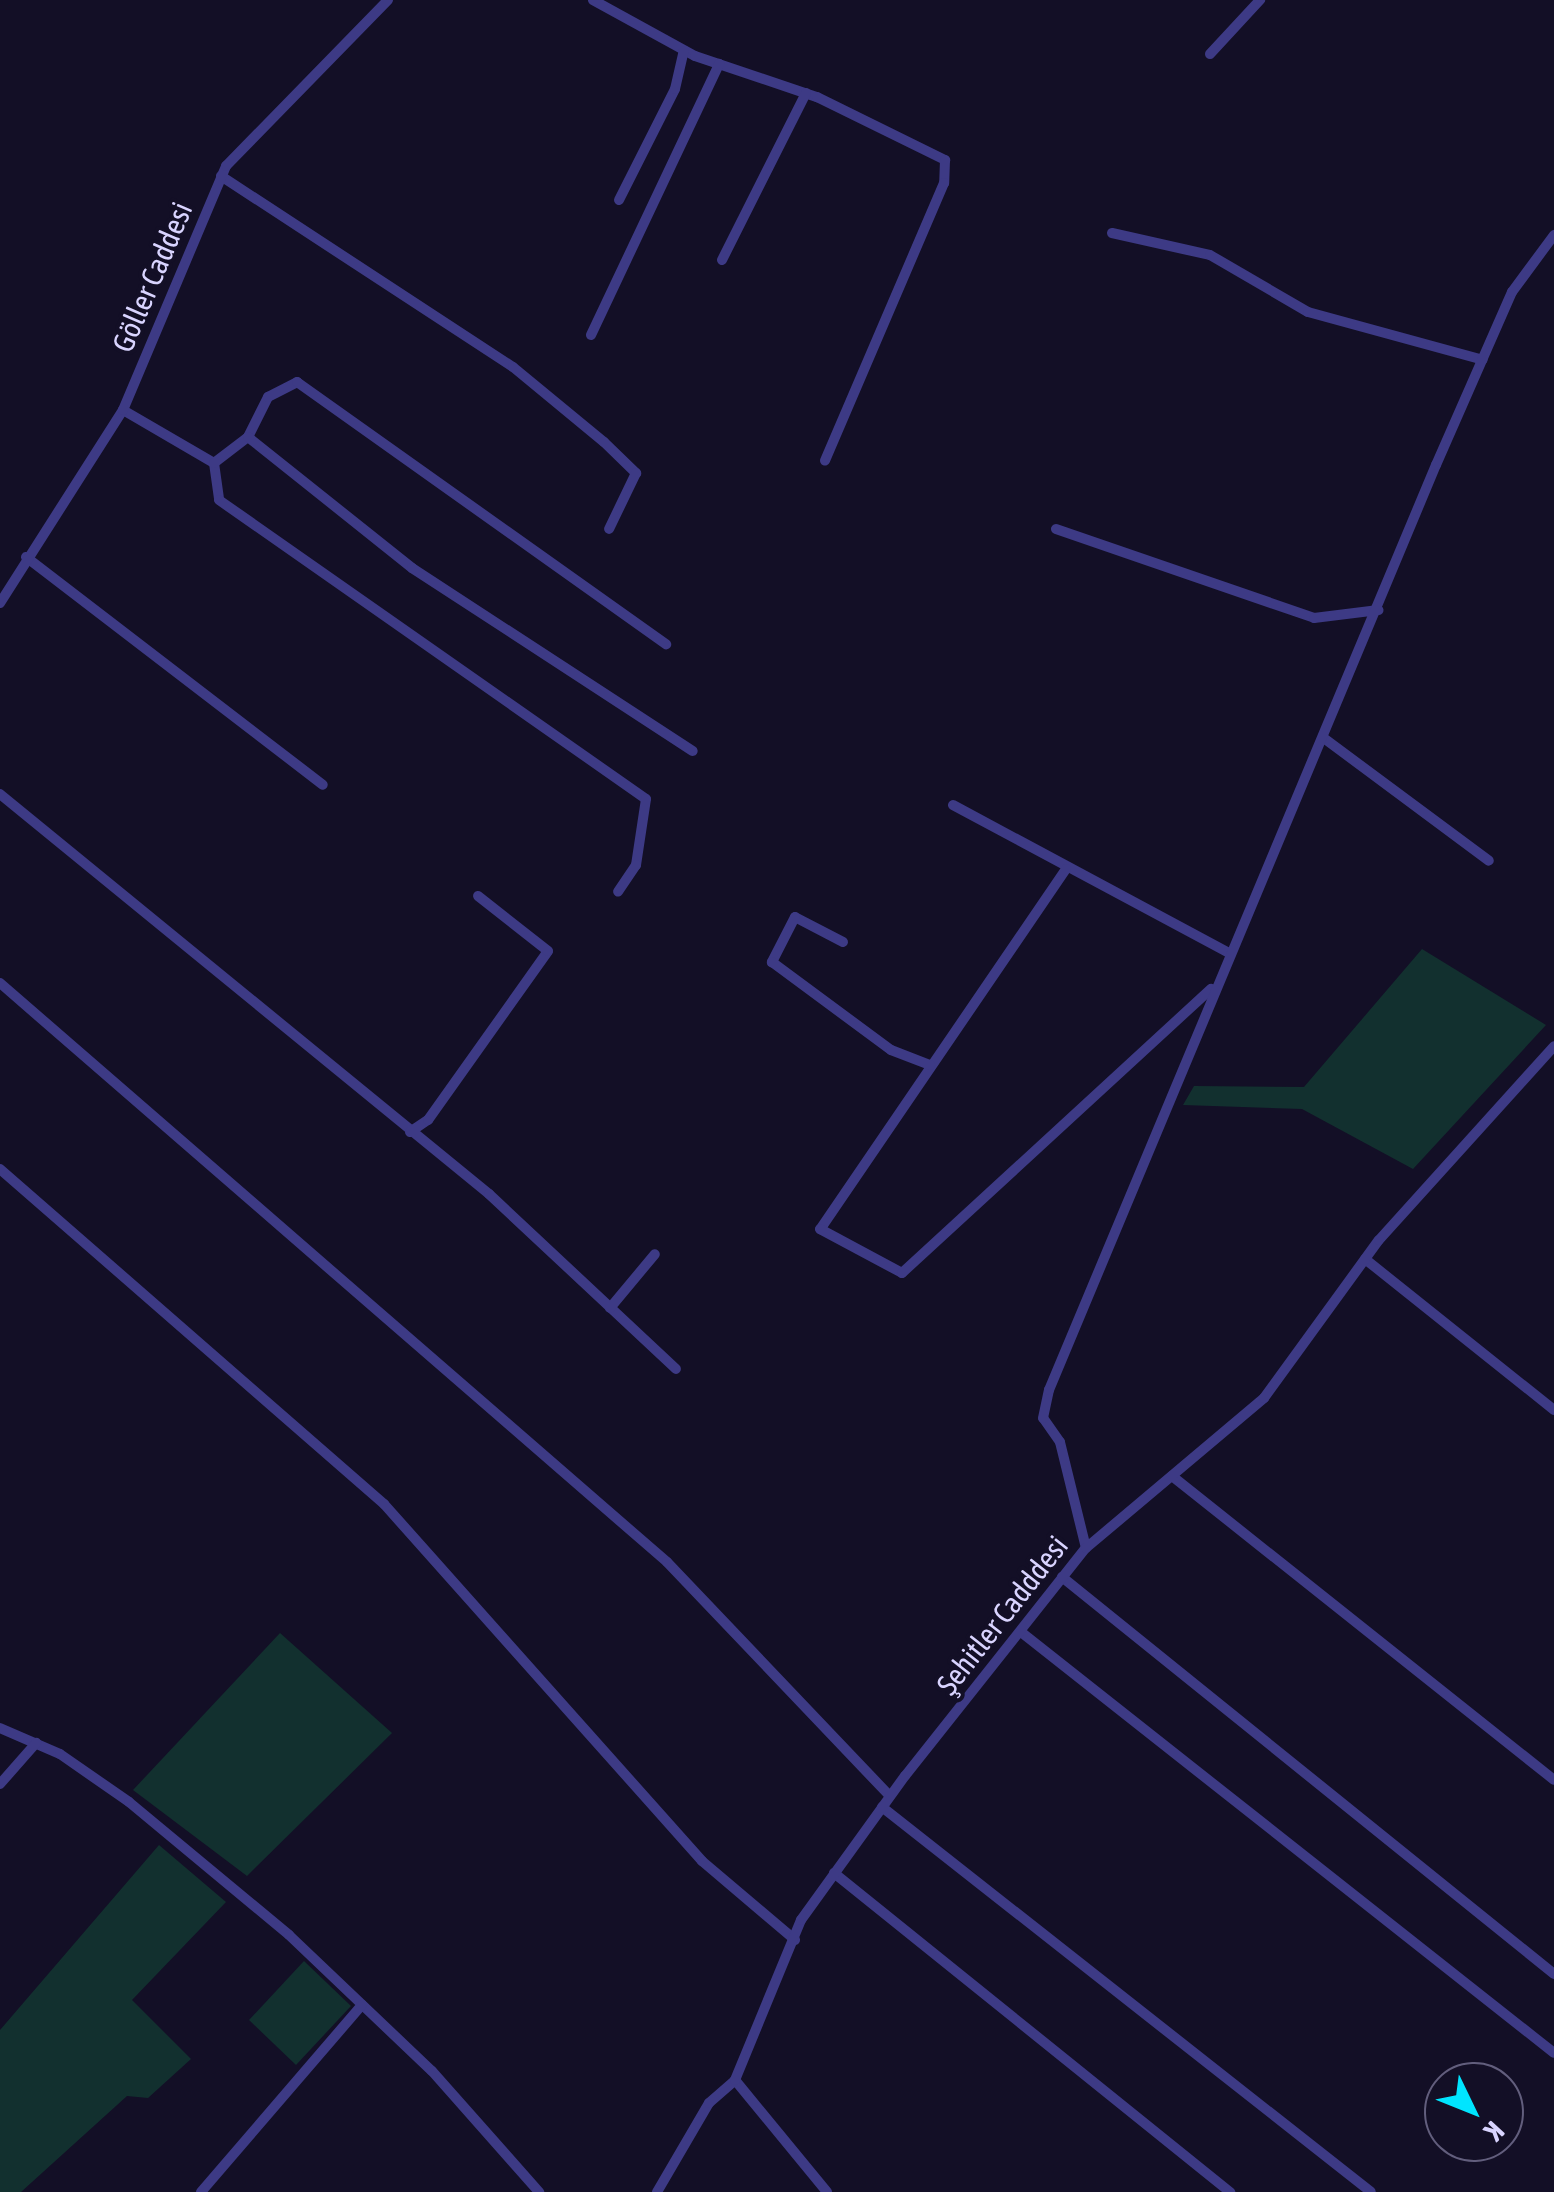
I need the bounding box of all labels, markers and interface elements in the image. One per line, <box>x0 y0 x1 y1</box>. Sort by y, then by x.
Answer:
street label: Göller Caddesi <box>104 197 200 357</box>
street label: Şehitler Cadddesi <box>929 1528 1075 1702</box>
north arrow <box>1424 2062 1524 2162</box>
text: K <box>1478 2115 1511 2147</box>

